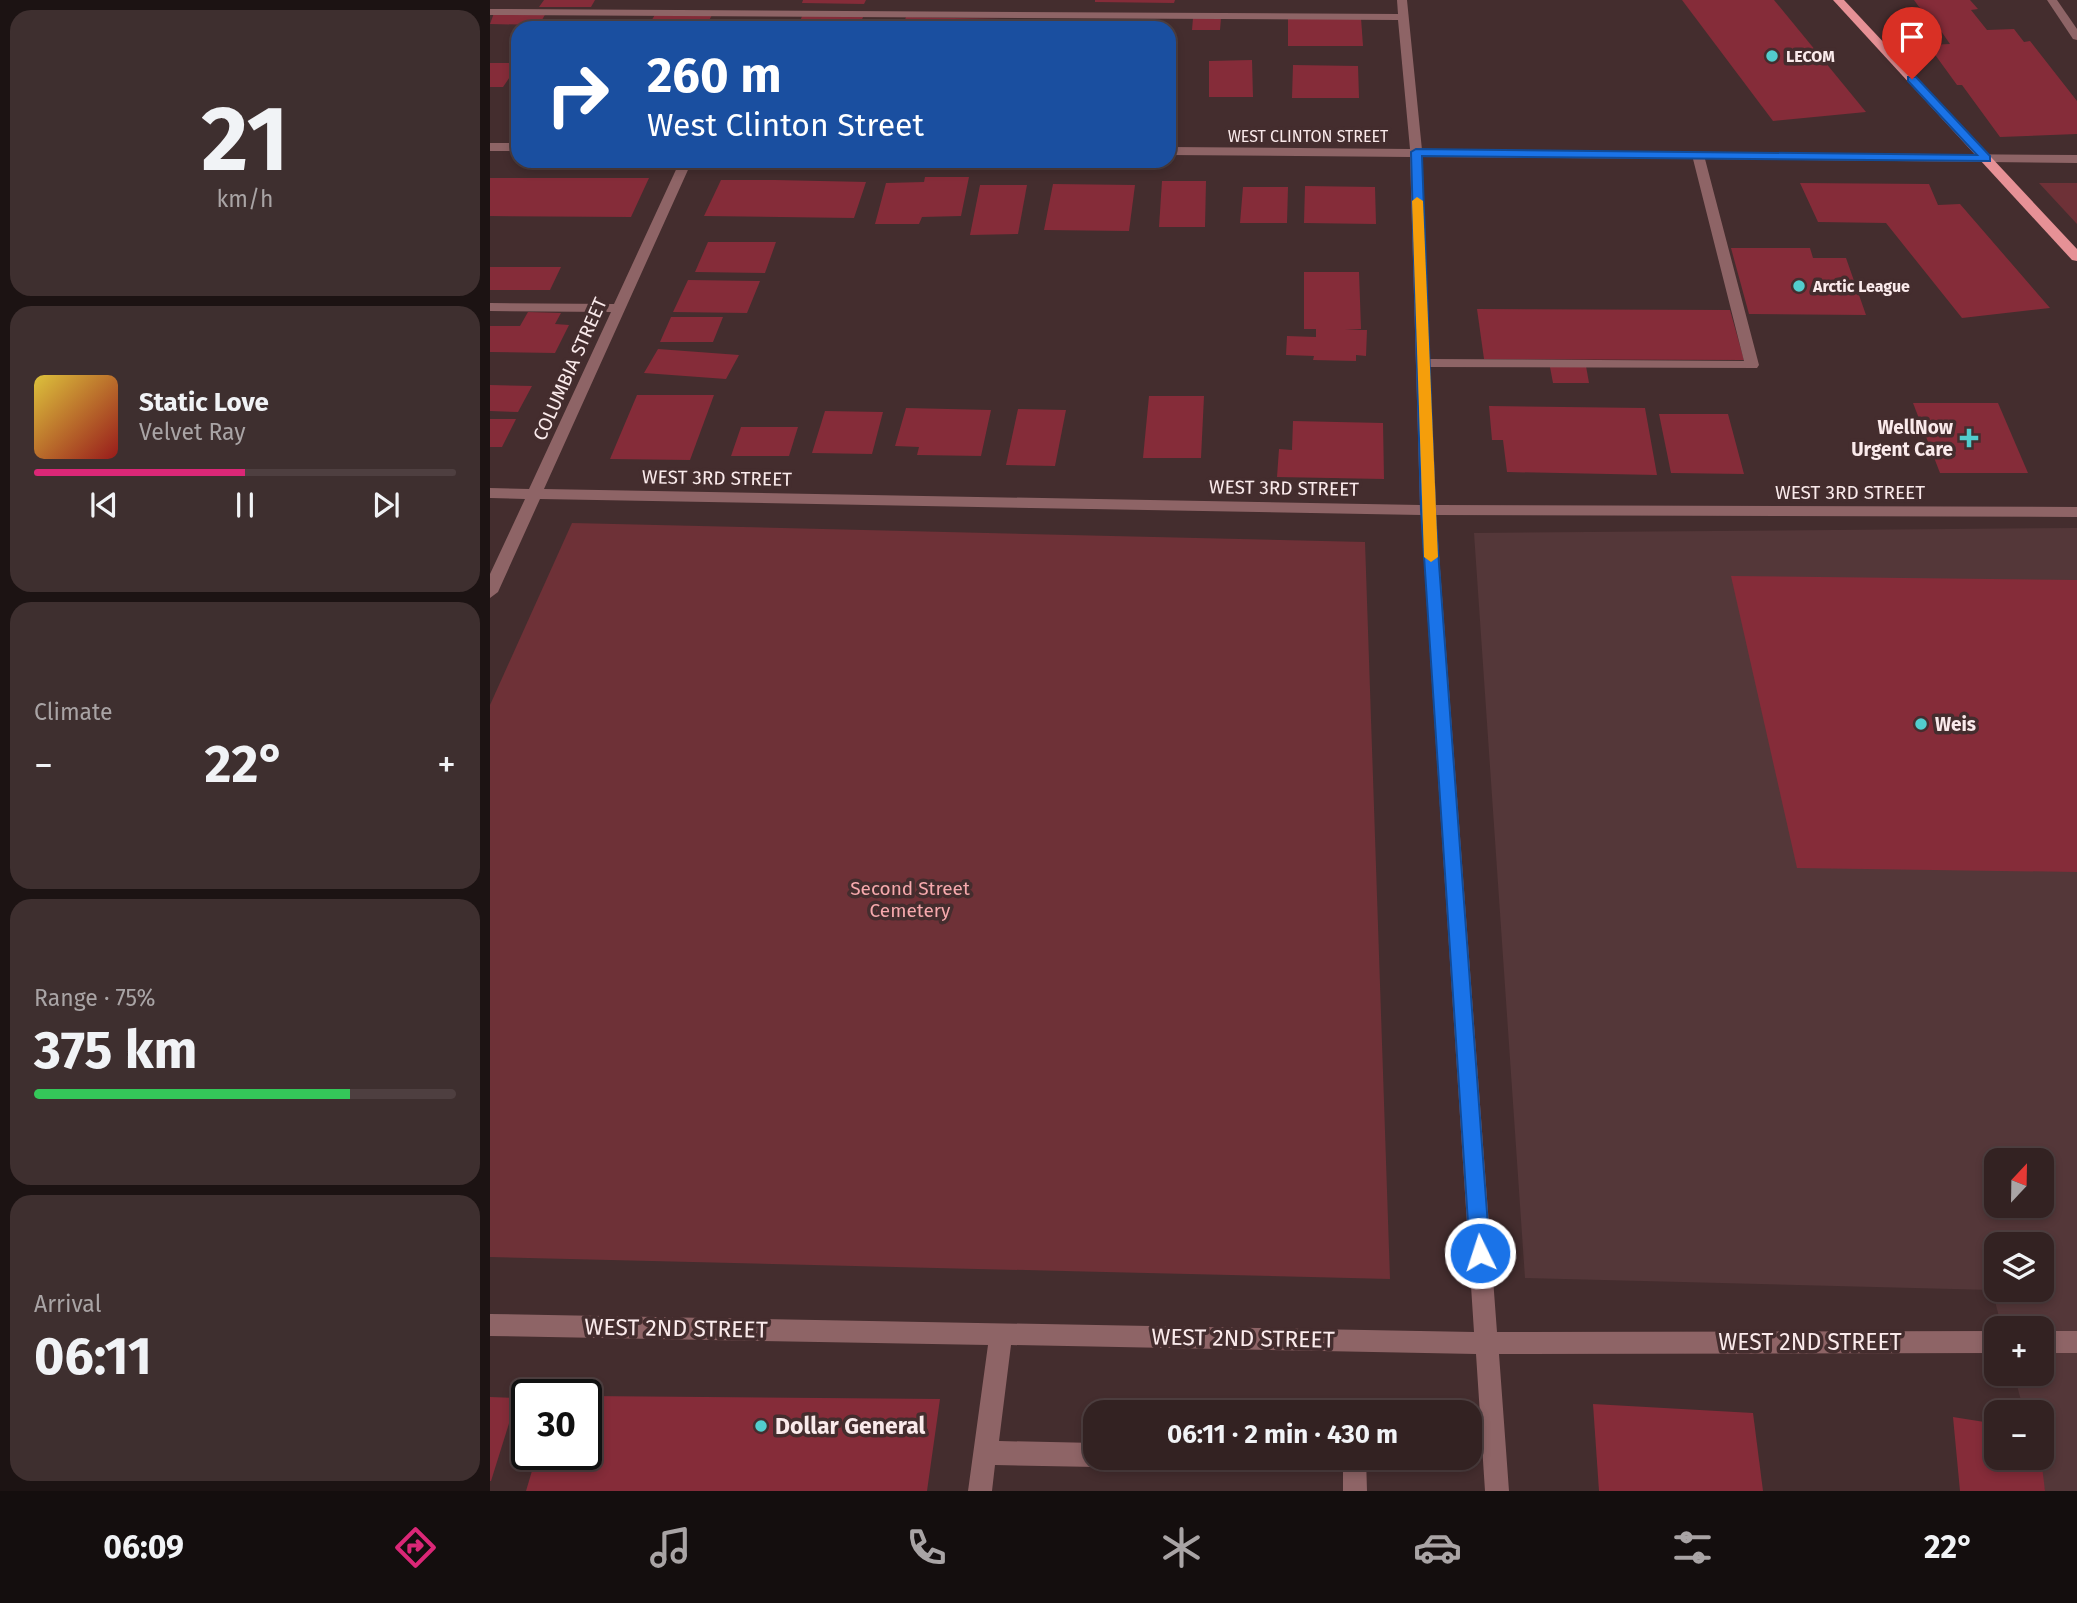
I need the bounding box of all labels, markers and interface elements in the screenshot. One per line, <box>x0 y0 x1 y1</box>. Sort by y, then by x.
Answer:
pin <box>1882 7 1942 79</box>
icon: arrive <box>1893 18 1931 56</box>
text: 260 m <box>647 46 782 105</box>
place label: LECOM <box>1786 47 1835 66</box>
marker: LECOM <box>1764 48 1780 64</box>
icon: right <box>532 49 623 140</box>
text: 21 <box>201 85 289 194</box>
text: West Clinton Street <box>647 106 924 144</box>
street label: WEST CLINTON STREET <box>1228 127 1389 146</box>
text: km/h <box>217 185 273 213</box>
place label: Arctic League <box>1812 277 1910 296</box>
marker: Arctic League <box>1791 278 1807 294</box>
street label: COLUMBIA STREET <box>528 294 612 444</box>
text: Static Love <box>139 387 269 418</box>
place label: WellNow Urgent Care <box>1851 416 1954 461</box>
text: Velvet Ray <box>139 418 246 446</box>
marker: WellNow Urgent Care <box>1959 428 1979 448</box>
street label: WEST 3RD STREET <box>642 465 792 491</box>
street label: WEST 3RD STREET <box>1209 475 1359 501</box>
street label: WEST 3RD STREET <box>1775 481 1925 504</box>
icon: previous <box>85 486 123 524</box>
icon: pause <box>226 486 264 524</box>
icon: next <box>367 486 405 524</box>
text: Climate <box>34 698 113 726</box>
place label: Weis <box>1935 713 1976 736</box>
marker: Weis <box>1913 716 1929 732</box>
text: 22° <box>205 733 285 796</box>
text: − <box>34 742 53 788</box>
text: + <box>437 742 456 788</box>
park label: Second Street Cemetery <box>850 877 970 922</box>
text: Range · 75% <box>34 984 155 1012</box>
text: 375 km <box>34 1019 197 1082</box>
north arrow <box>1984 1148 2054 1218</box>
map controls <box>1984 1148 2054 1470</box>
position arrow <box>1443 1216 1517 1290</box>
button: layers <box>1984 1232 2054 1302</box>
text: Arrival <box>34 1290 101 1318</box>
street label: WEST 2ND STREET <box>584 1312 768 1344</box>
button: + <box>1984 1316 2054 1386</box>
street label: WEST 2ND STREET <box>1151 1322 1335 1354</box>
text: 06:11 <box>34 1325 152 1388</box>
street label: WEST 2ND STREET <box>1718 1328 1902 1356</box>
speed limit sign: 30 <box>511 1379 602 1470</box>
button: − <box>1984 1400 2054 1470</box>
place label: Dollar General <box>775 1412 926 1440</box>
marker: Dollar General <box>753 1418 769 1434</box>
text: 06:11 · 2 min · 430 m <box>1167 1419 1398 1450</box>
icon: directions <box>391 1523 440 1572</box>
icon: music <box>646 1523 695 1572</box>
icon: phone <box>902 1523 951 1572</box>
icon: climate <box>1157 1523 1206 1572</box>
icon: car <box>1413 1523 1462 1572</box>
icon: filters <box>1668 1523 1717 1572</box>
text: 06:09 <box>103 1528 184 1566</box>
text: 22° <box>1924 1528 1974 1566</box>

